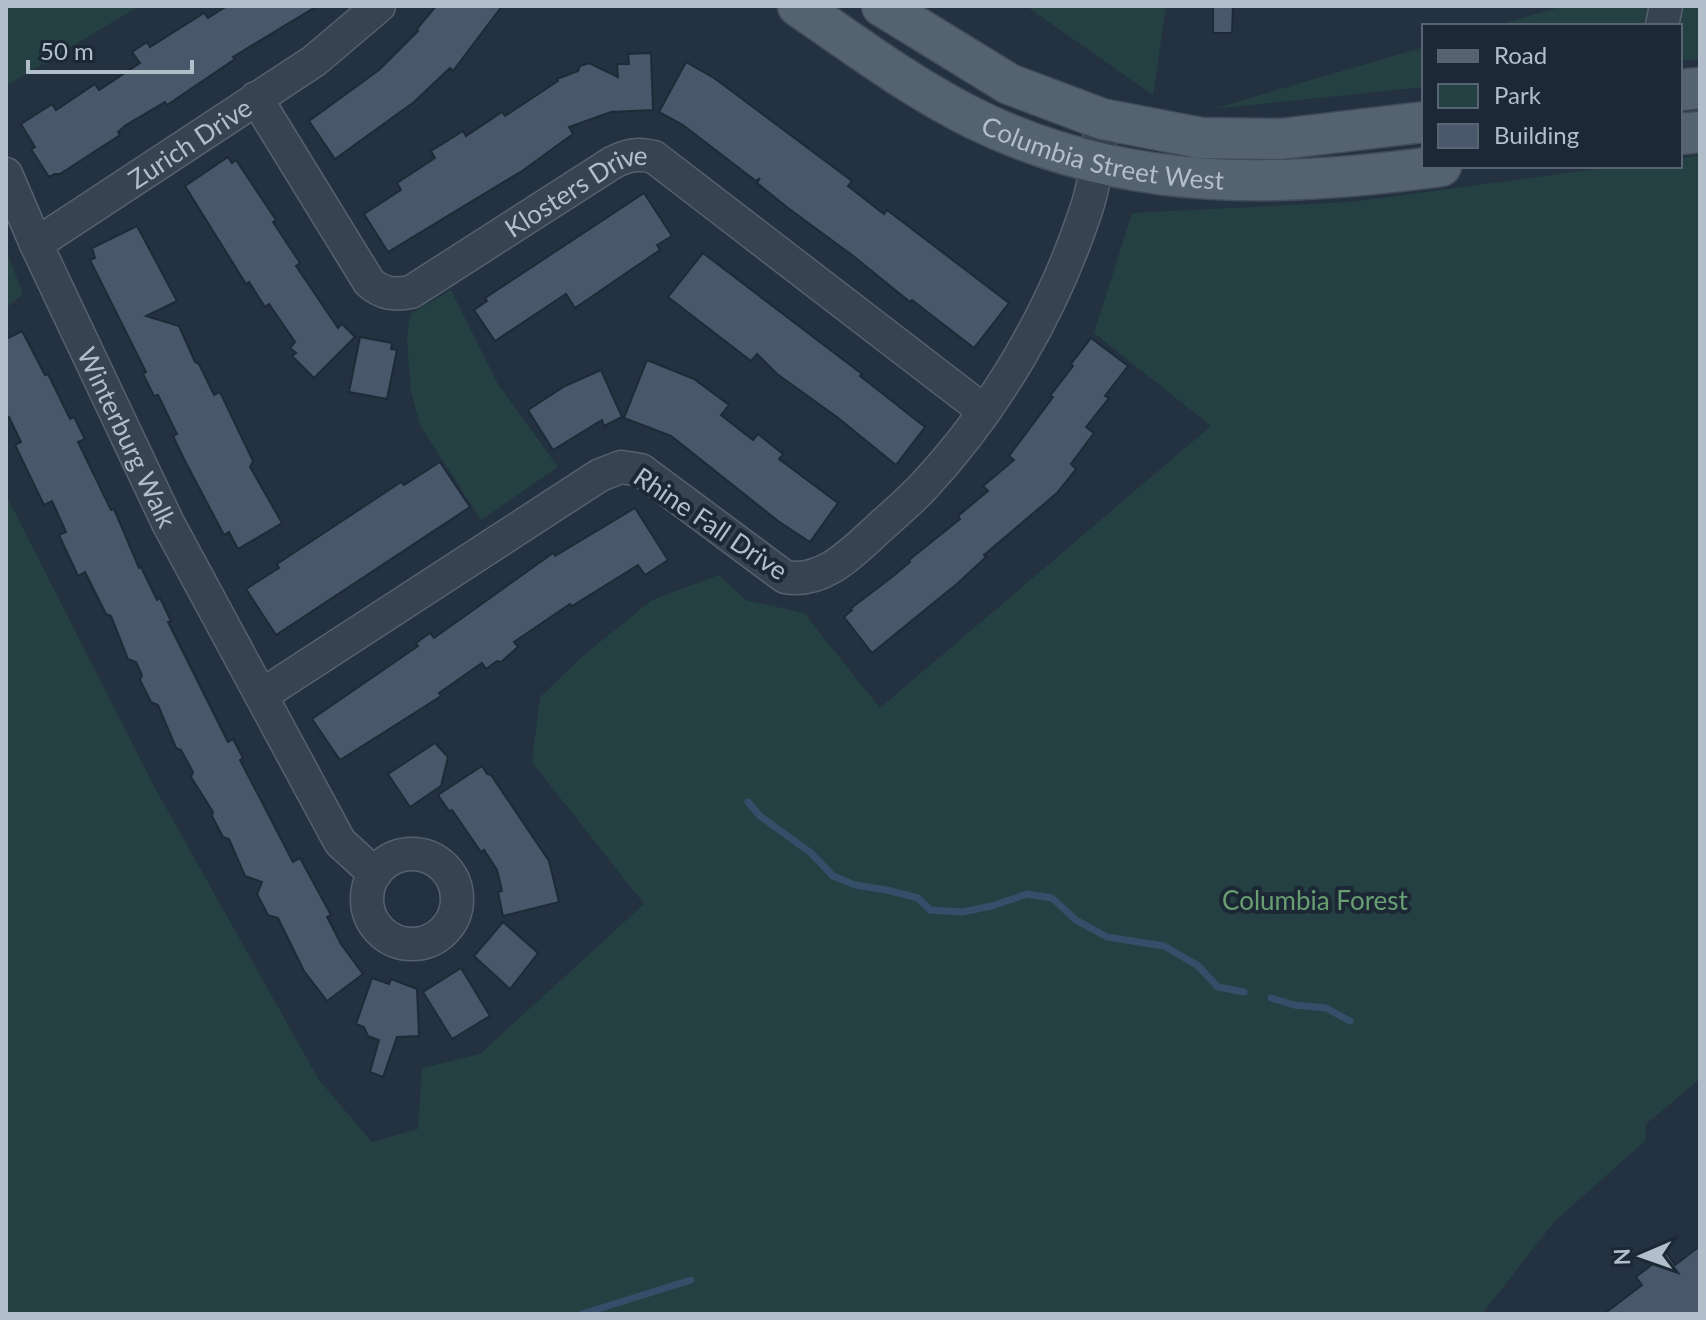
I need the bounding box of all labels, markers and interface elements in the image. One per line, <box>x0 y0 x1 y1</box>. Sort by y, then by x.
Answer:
scale bar <box>28 24 192 74</box>
legend <box>1422 24 1682 168</box>
text: 50 m <box>40 36 94 65</box>
text: Road <box>1494 40 1547 69</box>
text: Park <box>1494 80 1542 109</box>
street label: Zurich Drive <box>122 91 257 195</box>
street label: Columbia Street West <box>977 109 1226 196</box>
text: Building <box>1494 120 1579 149</box>
street label: Klosters Drive <box>498 139 648 244</box>
street label: Winterburg Walk <box>71 342 184 533</box>
street label: Rhine Fall Drive <box>628 460 794 586</box>
park label: Columbia Forest <box>1222 884 1409 916</box>
north arrow <box>1602 1216 1682 1296</box>
text: N <box>1608 1248 1635 1266</box>

